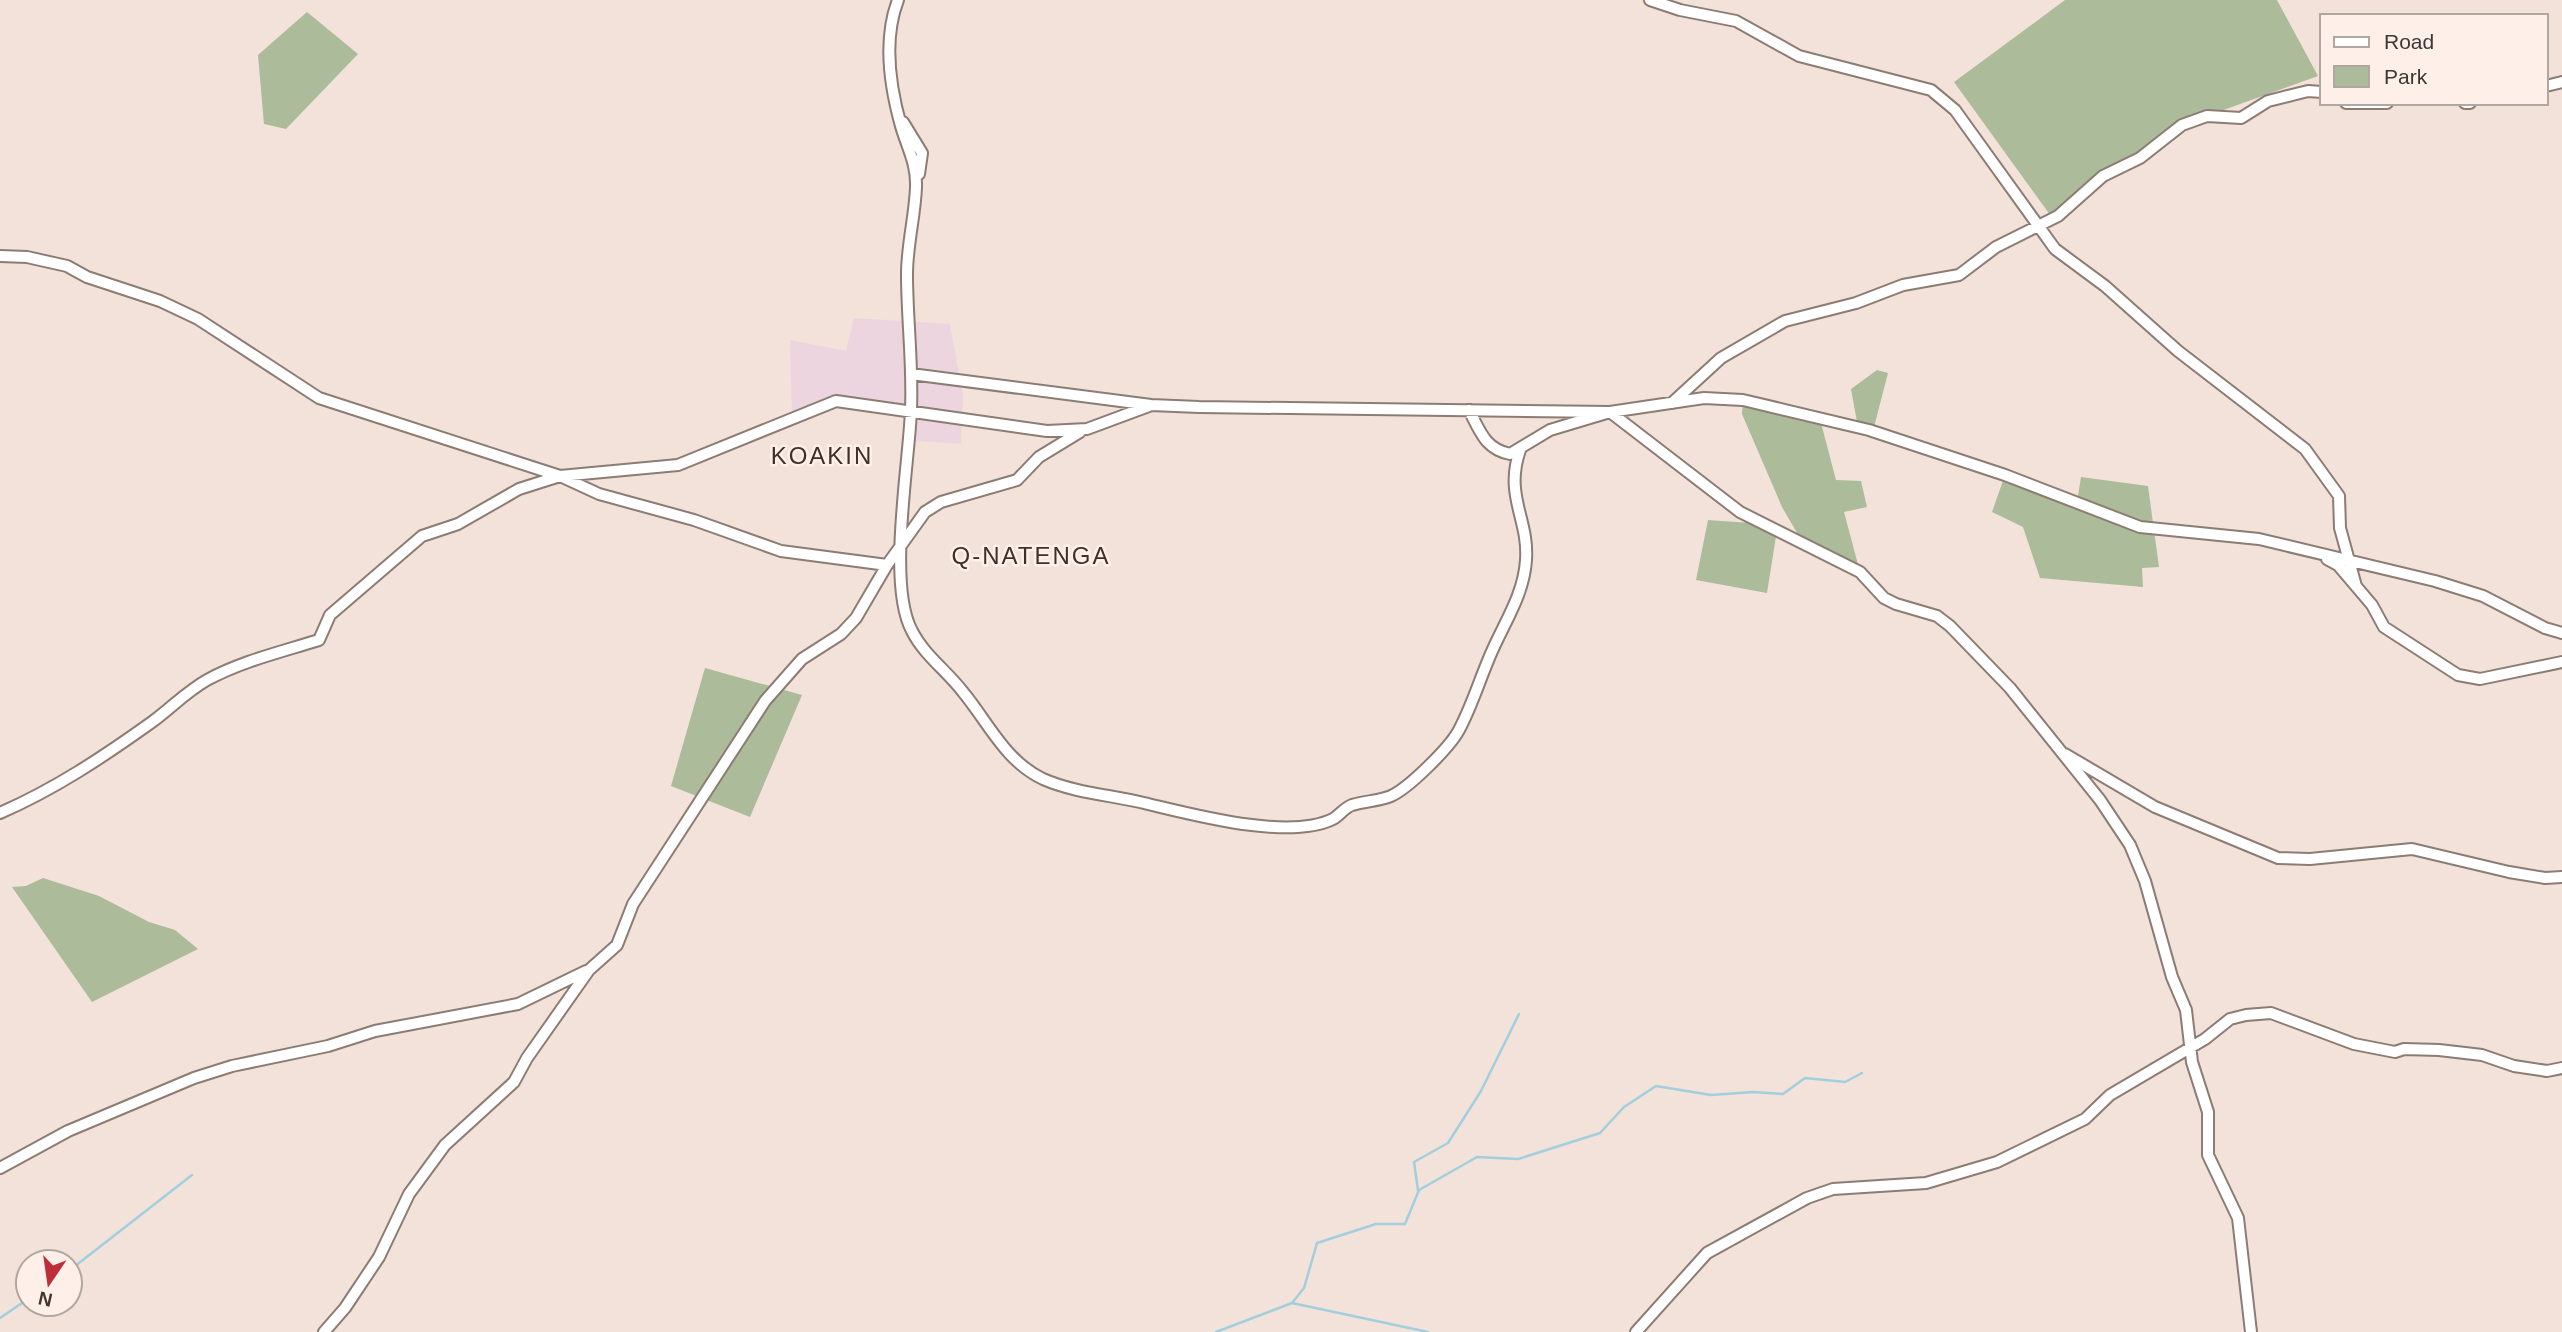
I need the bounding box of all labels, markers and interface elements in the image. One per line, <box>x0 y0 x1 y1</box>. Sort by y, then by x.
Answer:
legend <box>2320 14 2548 105</box>
text: Road <box>2384 30 2434 53</box>
text: Park <box>2384 65 2428 88</box>
district label: KOAKIN <box>771 442 873 469</box>
district label: Q-NATENGA <box>952 542 1110 569</box>
north arrow <box>14 1248 84 1318</box>
text: N <box>36 1287 54 1311</box>

